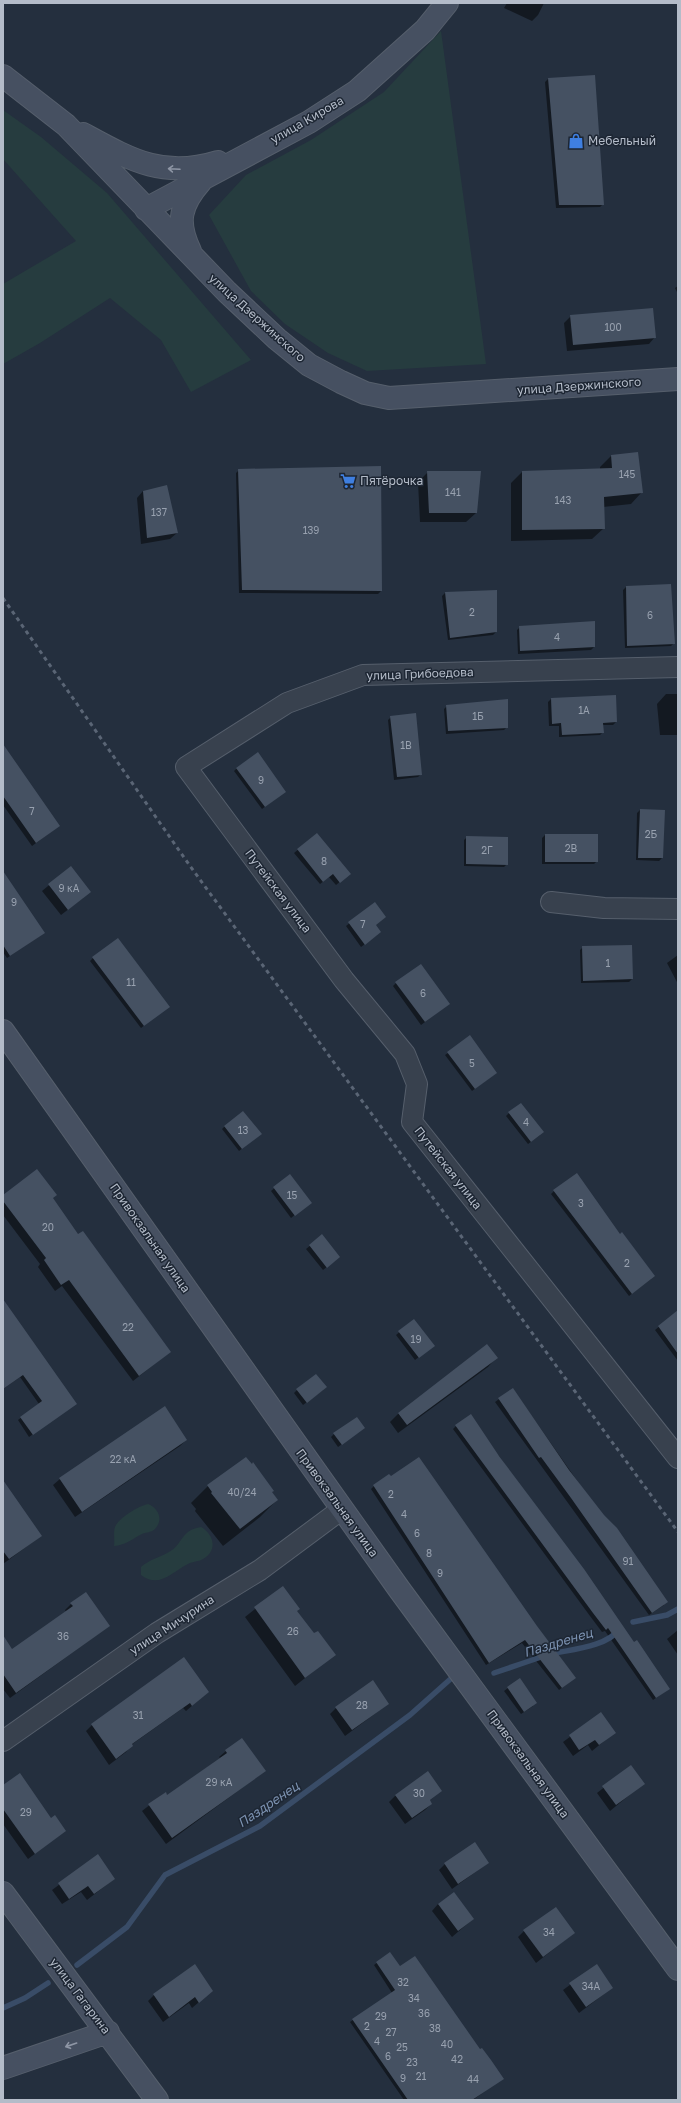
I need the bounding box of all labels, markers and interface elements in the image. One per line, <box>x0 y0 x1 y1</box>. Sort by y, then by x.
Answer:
street label: улица Кирова <box>267 93 346 147</box>
shop icon: Мебельный <box>567 132 585 150</box>
place label: Мебельный <box>588 133 656 148</box>
one-way arrow <box>168 165 181 172</box>
street label: улица Дзержинского <box>206 270 309 365</box>
house number: 100 <box>604 321 622 333</box>
street label: улица Дзержинского <box>516 374 642 397</box>
house number: 145 <box>619 468 636 480</box>
supermarket icon: Пятёрочка <box>339 472 357 490</box>
place label: Пятёрочка <box>360 473 423 488</box>
house number: 141 <box>445 486 461 498</box>
house number: 143 <box>555 494 572 506</box>
house number: 137 <box>151 506 167 518</box>
house number: 139 <box>303 524 319 536</box>
house number: 2 <box>469 606 475 618</box>
house number: 6 <box>647 609 653 621</box>
house number: 4 <box>554 631 560 643</box>
street label: улица Грибоедова <box>366 664 474 683</box>
house number: 1А <box>578 704 590 716</box>
house number: 1Б <box>472 710 484 722</box>
house number: 1В <box>400 739 412 751</box>
house number: 9 <box>258 774 264 786</box>
house number: 7 <box>29 805 35 817</box>
house number: 2Б <box>645 828 658 840</box>
house number: 2В <box>565 842 578 854</box>
house number: 2Г <box>481 844 493 856</box>
street label: Путейская улица <box>242 846 315 936</box>
house number: 8 <box>321 855 327 867</box>
house number: 9 кА <box>59 882 80 894</box>
house number: 9 <box>11 896 17 908</box>
house number: 7 <box>360 918 366 930</box>
house number: 1 <box>606 957 611 969</box>
house number: 11 <box>126 976 136 988</box>
house number: 6 <box>420 987 426 999</box>
house number: 5 <box>469 1057 475 1069</box>
house number: 4 <box>523 1116 529 1128</box>
street label: Путейская улица <box>411 1123 485 1212</box>
house number: 13 <box>238 1124 248 1136</box>
street label: Привокзальная улица <box>107 1180 194 1295</box>
house number: 15 <box>287 1189 298 1201</box>
house number: 3 <box>578 1197 584 1209</box>
house number: 20 <box>42 1221 54 1233</box>
house number: 2 <box>624 1257 630 1269</box>
house number: 22 <box>122 1321 134 1333</box>
house number: 19 <box>411 1333 421 1345</box>
street label: Привокзальная улица <box>293 1446 382 1560</box>
house number: 22 кА <box>110 1453 137 1465</box>
house number: 40/24 <box>228 1486 257 1498</box>
house number: 2 <box>388 1488 394 1500</box>
house number: 4 <box>401 1508 407 1520</box>
house number: 6 <box>414 1527 420 1539</box>
house number: 8 <box>426 1547 432 1559</box>
house number: 91 <box>623 1555 634 1567</box>
house number: 9 <box>437 1567 443 1579</box>
street label: улица Мичурина <box>127 1592 217 1658</box>
water label: Паздренец <box>522 1624 595 1660</box>
house number: 26 <box>287 1625 299 1637</box>
house number: 36 <box>57 1630 69 1642</box>
house number: 28 <box>356 1699 368 1711</box>
street label: Привокзальная улица <box>484 1707 573 1821</box>
house number: 31 <box>133 1709 143 1721</box>
house number: 29 кА <box>206 1776 233 1788</box>
water label: Паздренец <box>234 1777 303 1830</box>
house number: 30 <box>413 1787 425 1799</box>
house number: 29 <box>20 1806 32 1818</box>
house number: 34 <box>543 1926 555 1938</box>
street label: улица Гагарина <box>47 1955 114 2037</box>
house number: 32 <box>397 1976 409 1988</box>
house number: 34А <box>582 1980 601 1992</box>
house number: 34 <box>408 1992 420 2004</box>
house number: 36 <box>418 2007 430 2019</box>
house number: 29 <box>375 2010 387 2022</box>
house number: 2 <box>364 2020 370 2032</box>
house number: 38 <box>429 2022 441 2034</box>
house number: 27 <box>385 2026 397 2038</box>
house number: 4 <box>374 2035 380 2047</box>
house number: 40 <box>441 2038 453 2050</box>
house number: 25 <box>396 2041 408 2053</box>
one-way arrow <box>64 2042 77 2049</box>
house number: 6 <box>385 2050 391 2062</box>
house number: 42 <box>451 2053 463 2065</box>
house number: 23 <box>406 2056 418 2068</box>
house number: 21 <box>416 2070 426 2082</box>
house number: 9 <box>400 2072 406 2084</box>
house number: 44 <box>467 2073 479 2085</box>

